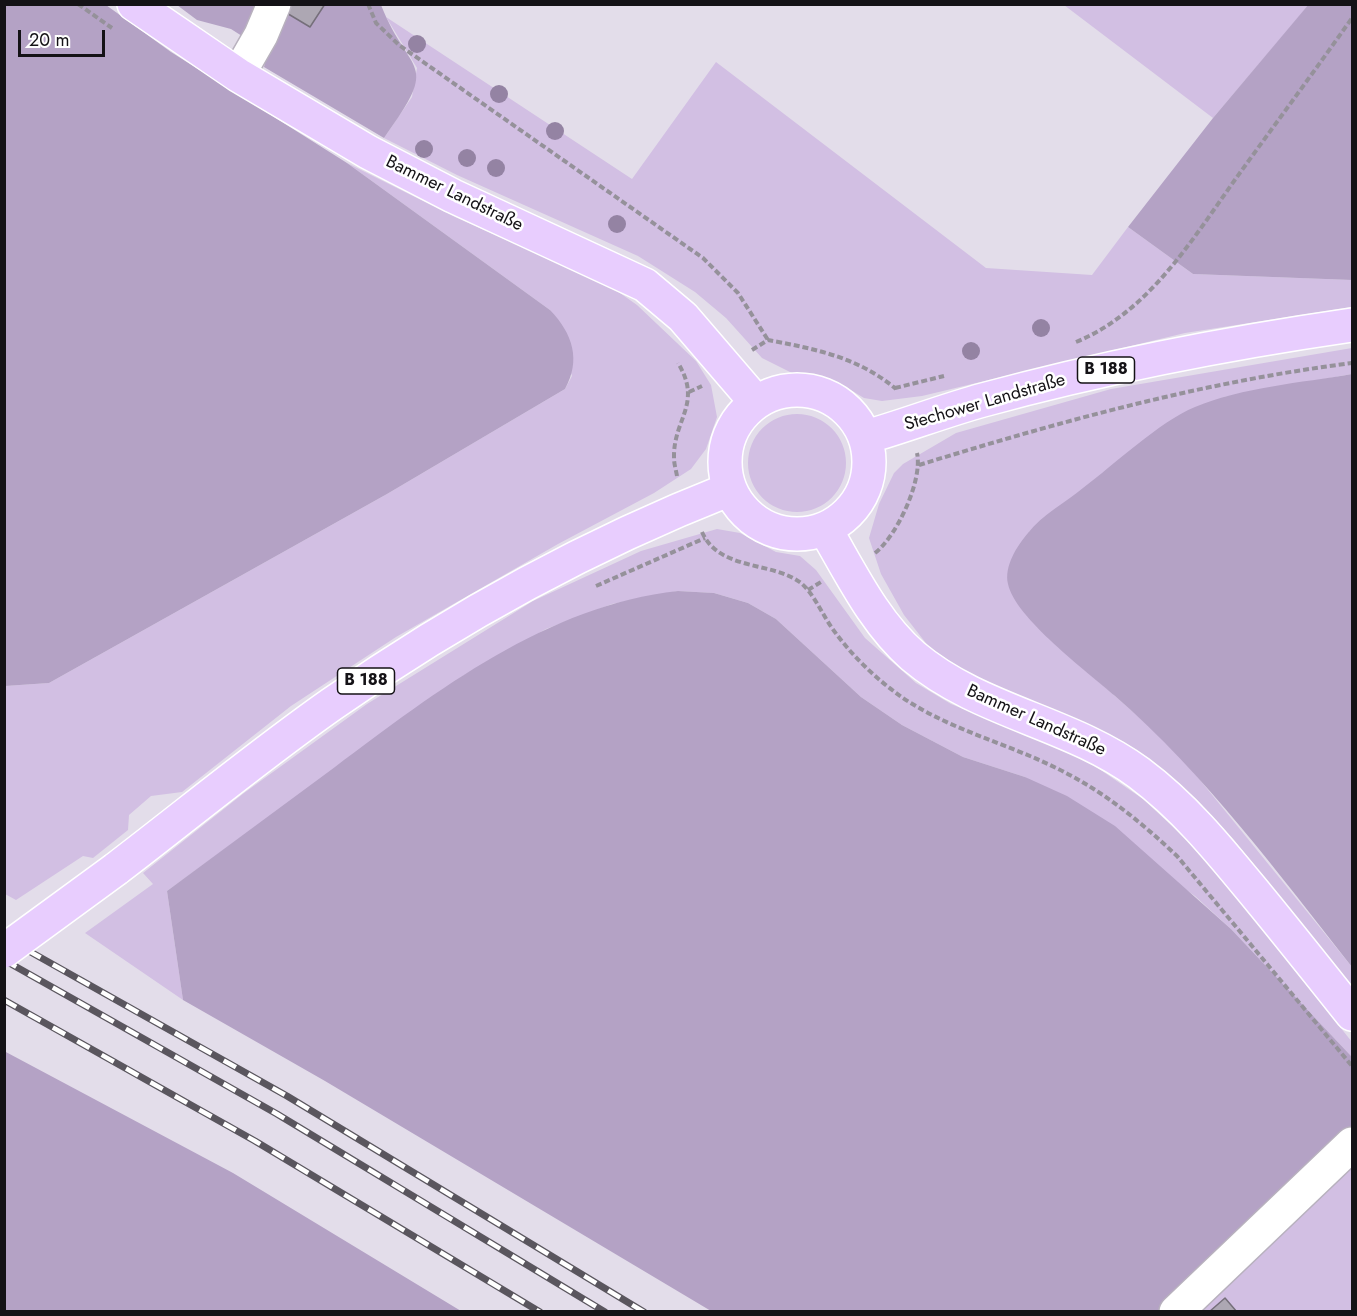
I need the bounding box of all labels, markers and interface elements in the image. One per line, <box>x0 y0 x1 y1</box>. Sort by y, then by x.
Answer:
scale bar <box>21 18 108 56</box>
text: 20 m <box>29 27 69 53</box>
street label: Bammer Landstraße <box>382 151 526 237</box>
road number: B 188 <box>1078 357 1134 383</box>
street label: Stechower Landstraße <box>902 370 1068 436</box>
road number: B 188 <box>338 668 394 694</box>
street label: Bammer Landstraße <box>963 681 1109 761</box>

